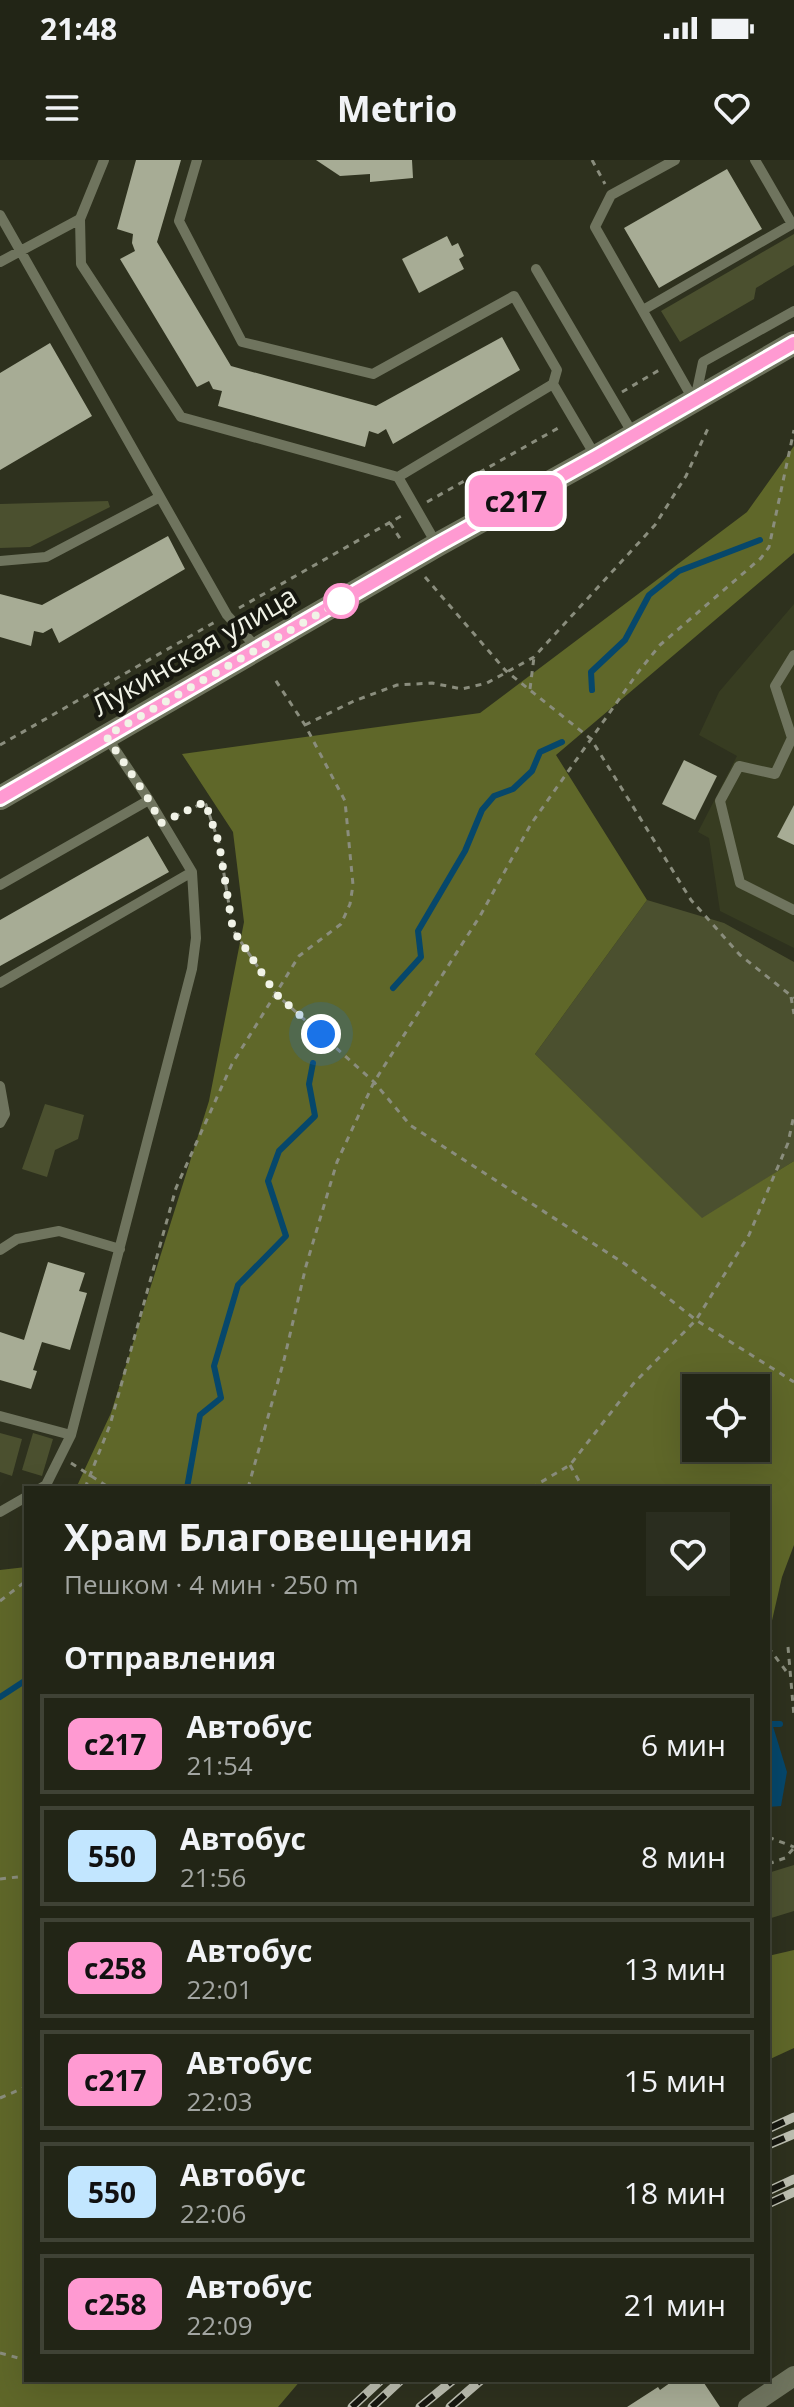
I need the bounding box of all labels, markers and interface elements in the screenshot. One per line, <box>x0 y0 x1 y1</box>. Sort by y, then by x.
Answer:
text: 21:48 <box>40 8 117 49</box>
text: Metrio <box>337 84 457 133</box>
icon: menu <box>40 86 84 130</box>
icon: heart <box>710 86 754 130</box>
line badge: с217 <box>460 475 572 527</box>
text: с217 <box>485 482 547 520</box>
street label: Лукинская улица <box>84 576 303 724</box>
unlabelled marker <box>324 584 358 618</box>
your location <box>301 1014 341 1054</box>
map controls <box>682 1374 770 1462</box>
button: locate <box>682 1374 770 1462</box>
text: Храм Благовещения <box>64 1510 473 1562</box>
button: heart <box>646 1512 730 1596</box>
text: Пешком · 4 мин · 250 m <box>64 1566 359 1602</box>
text: Отправления <box>64 1637 276 1678</box>
text: Автобус <box>186 1706 312 1747</box>
text: 6 мин <box>641 1724 726 1765</box>
text: с217 <box>84 1725 146 1763</box>
text: 21:54 <box>186 1747 253 1783</box>
text: Автобус <box>180 1818 306 1859</box>
text: 8 мин <box>641 1836 726 1877</box>
text: 550 <box>88 1837 136 1875</box>
text: 21:56 <box>180 1859 246 1895</box>
text: Автобус <box>186 1930 312 1971</box>
text: 13 мин <box>624 1948 726 1989</box>
text: с258 <box>84 1949 146 1987</box>
text: 22:01 <box>186 1971 253 2007</box>
text: Автобус <box>186 2042 312 2083</box>
text: 15 мин <box>624 2060 726 2101</box>
text: с217 <box>84 2061 146 2099</box>
text: 22:03 <box>186 2083 253 2119</box>
text: Автобус <box>180 2154 306 2195</box>
text: 18 мин <box>624 2172 726 2213</box>
text: 550 <box>88 2173 136 2211</box>
text: 22:06 <box>180 2195 246 2231</box>
text: Автобус <box>186 2266 312 2307</box>
text: 21 мин <box>624 2284 726 2325</box>
text: с258 <box>84 2285 146 2323</box>
text: 22:09 <box>186 2307 253 2343</box>

